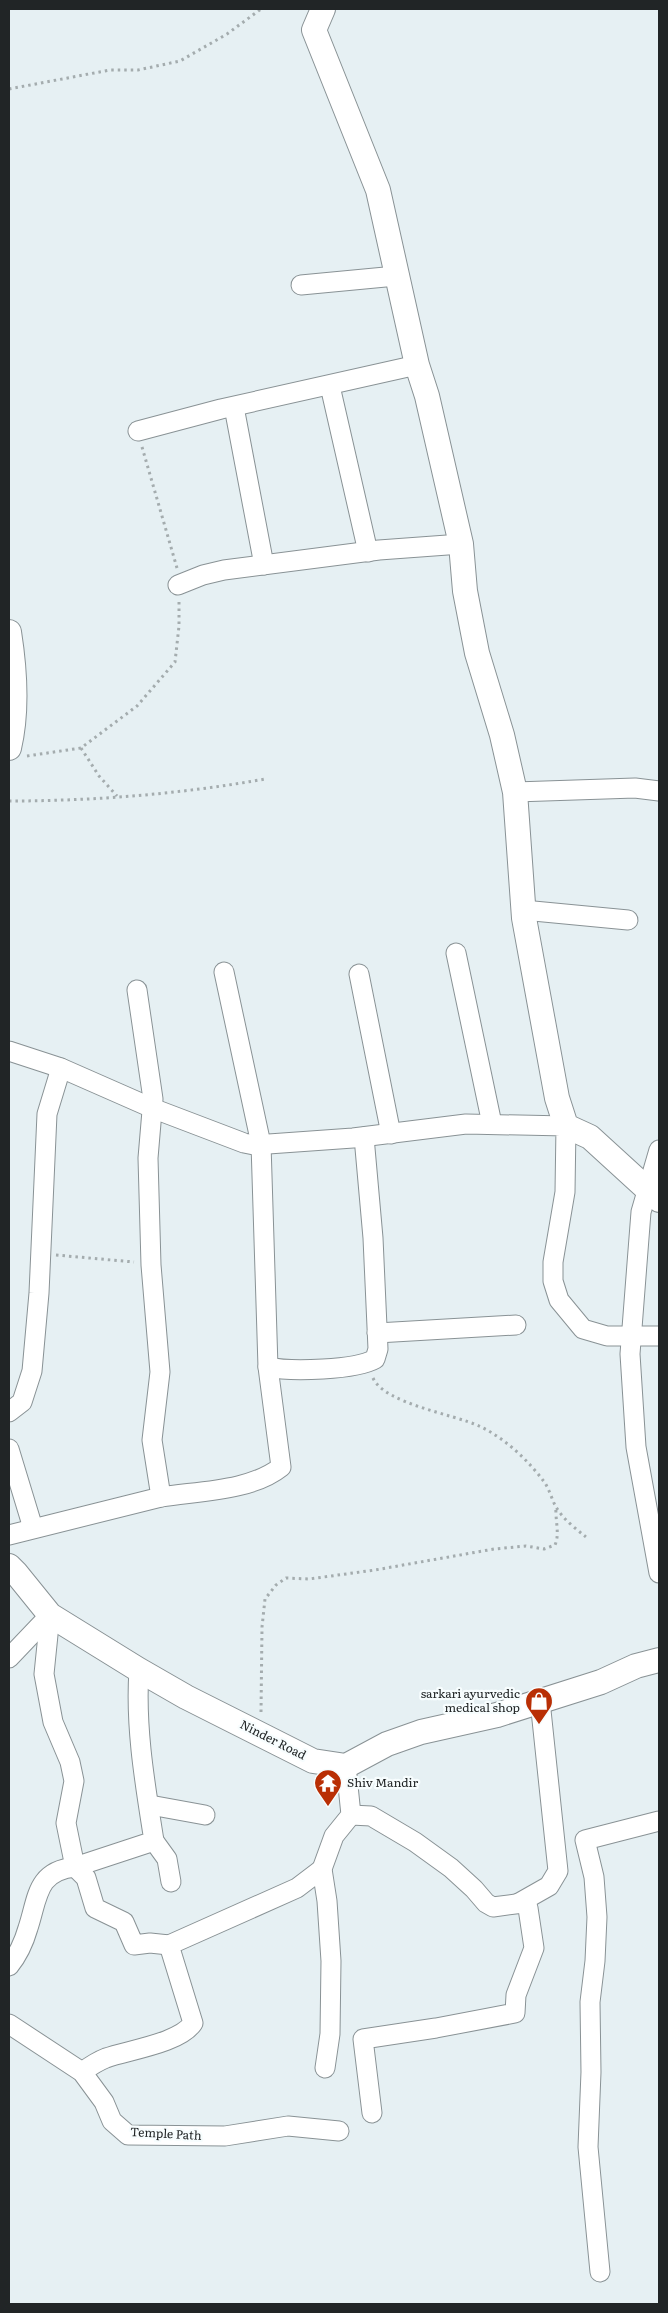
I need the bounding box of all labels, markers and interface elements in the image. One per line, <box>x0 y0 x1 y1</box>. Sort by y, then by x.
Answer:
place label: sarkari ayurvedic medical shop <box>421 1684 520 1716</box>
shop icon: sarkari ayurvedic medical shop <box>524 1686 554 1725</box>
street label: Ninder Road <box>237 1715 310 1764</box>
temple icon: Shiv Mandir <box>313 1768 343 1807</box>
place label: Shiv Mandir <box>347 1773 419 1791</box>
street label: Temple Path <box>130 2122 202 2144</box>

